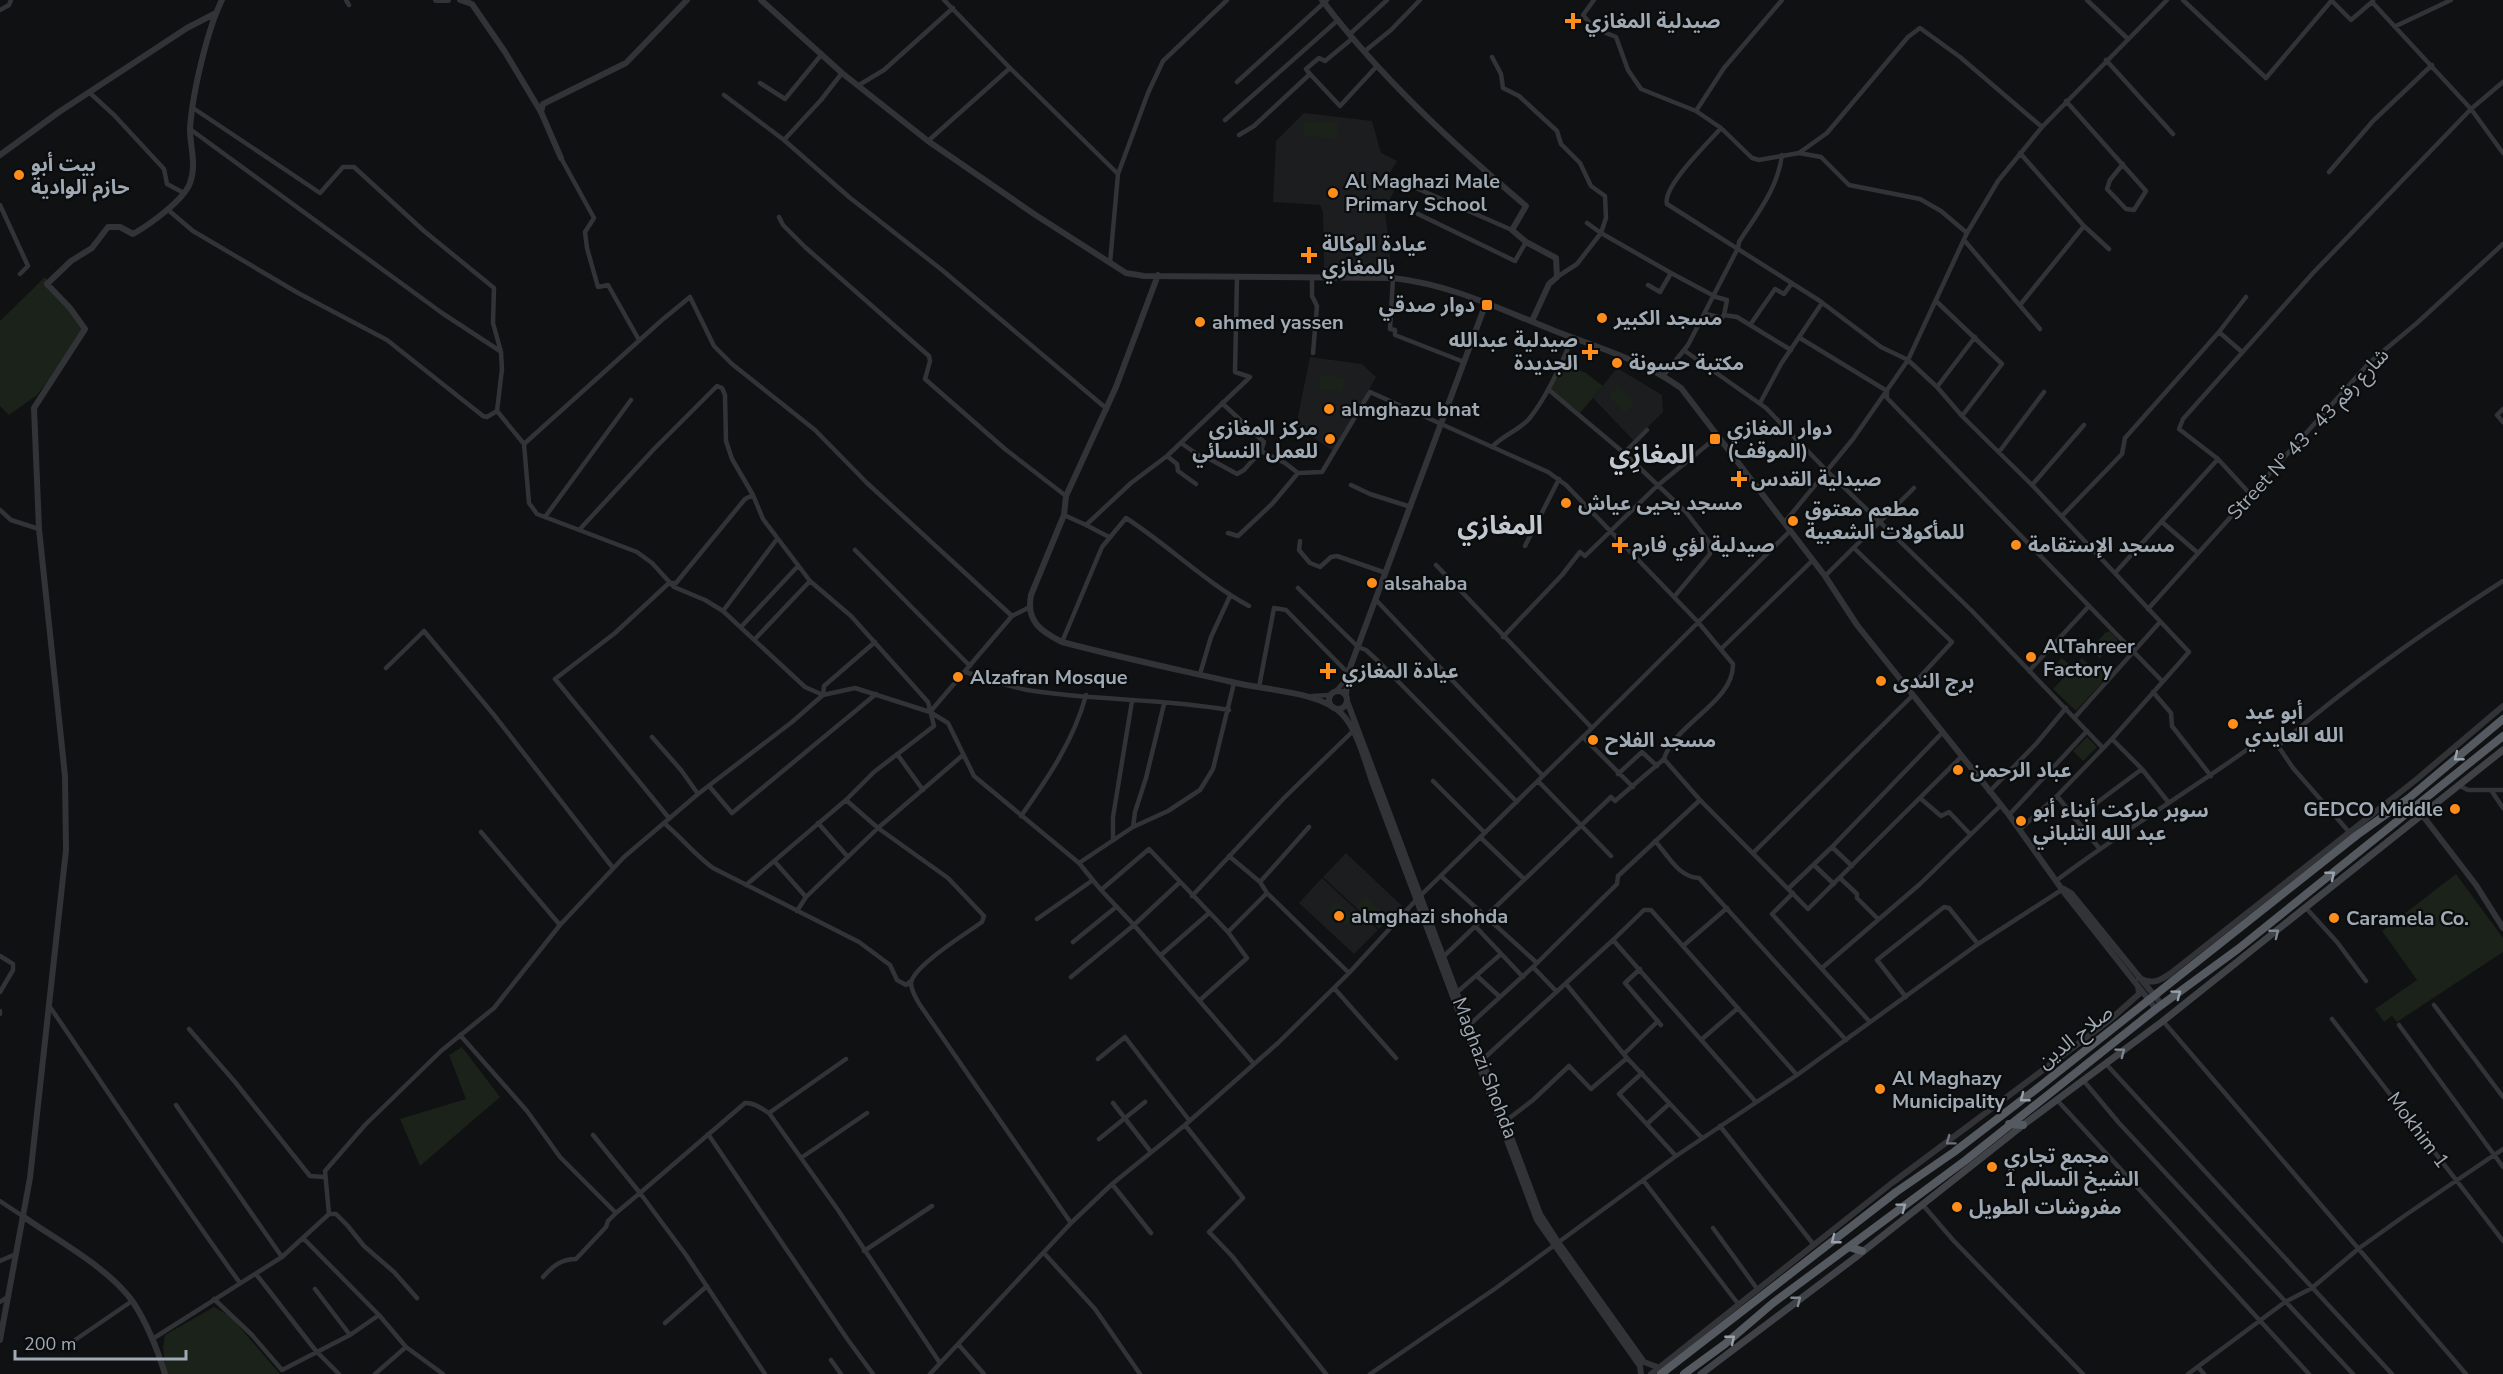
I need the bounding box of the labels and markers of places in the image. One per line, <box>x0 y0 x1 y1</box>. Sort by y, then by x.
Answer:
place label: صيدلية المغازي <box>1585 8 1721 37</box>
marker: صيدلية المغازي <box>1566 14 1580 28</box>
place label: بيت أبو حازم الوادية <box>31 151 130 202</box>
marker: بيت أبو حازم الوادية <box>12 168 26 182</box>
place label: Al Maghazi Male Primary School <box>1345 168 1500 218</box>
marker: Al Maghazi Male Primary School <box>1326 186 1340 200</box>
place label: عيادة الوكالة بالمغازي <box>1322 231 1427 283</box>
marker: عيادة الوكالة بالمغازي <box>1300 246 1318 264</box>
place label: دوار صدقي <box>1379 292 1475 321</box>
marker: دوار صدقي <box>1480 298 1494 312</box>
place label: مسجد الكبير <box>1613 305 1722 332</box>
place label: ahmed yassen <box>1212 309 1344 336</box>
marker: مسجد الكبير <box>1595 311 1609 325</box>
marker: ahmed yassen <box>1193 315 1207 329</box>
place label: صيدلية عبدالله الجديدة <box>1449 327 1578 377</box>
marker: صيدلية عبدالله الجديدة <box>1583 345 1597 359</box>
place label: مكتبة حسونة <box>1629 350 1744 377</box>
marker: مكتبة حسونة <box>1610 356 1624 370</box>
place label: almghazu bnat <box>1341 396 1480 423</box>
marker: almghazu bnat <box>1322 402 1336 416</box>
place label: مركز المغازي للعمل النسائي <box>1192 415 1318 467</box>
place label: دوار المغازي (الموقف) <box>1727 415 1832 465</box>
marker: مركز المغازي للعمل النسائي <box>1323 432 1337 446</box>
marker: دوار المغازي (الموقف) <box>1708 432 1722 446</box>
place label: صيدلية القدس <box>1751 466 1882 493</box>
marker: صيدلية القدس <box>1732 472 1746 486</box>
place label: مسجد يحيى عياش <box>1578 490 1743 517</box>
marker: مسجد يحيى عياش <box>1559 496 1573 510</box>
place label: مطعم معتوق للمأكولات الشعبية <box>1805 496 1965 546</box>
marker: مطعم معتوق للمأكولات الشعبية <box>1786 514 1800 528</box>
place label: صيدلية لؤي فارم <box>1632 532 1775 561</box>
place label: مسجد الإستقامة <box>2028 532 2175 559</box>
marker: صيدلية لؤي فارم <box>1613 538 1627 552</box>
marker: مسجد الإستقامة <box>2009 538 2023 552</box>
place label: alsahaba <box>1384 570 1468 597</box>
marker: alsahaba <box>1365 576 1379 590</box>
place label: AlTahreer Factory <box>2043 633 2135 683</box>
marker: AlTahreer Factory <box>2024 650 2038 664</box>
place label: عيادة المغازي <box>1342 658 1459 687</box>
marker: عيادة المغازي <box>1319 662 1337 680</box>
place label: Alzafran Mosque <box>970 664 1128 691</box>
place label: برج الندى <box>1893 668 1974 696</box>
marker: Alzafran Mosque <box>951 670 965 684</box>
marker: برج الندى <box>1874 674 1888 688</box>
place label: أبو عبد الله العايدي <box>2245 699 2344 751</box>
marker: أبو عبد الله العايدي <box>2226 717 2240 731</box>
place label: مسجد الفلاح <box>1605 727 1716 755</box>
marker: مسجد الفلاح <box>1586 733 1600 747</box>
place label: عباد الرحمن <box>1970 757 2072 784</box>
marker: عباد الرحمن <box>1951 763 1965 777</box>
place label: GEDCO Middle <box>2303 796 2443 823</box>
place label: سوبر ماركت أبناء أبو عبد الله التلباني <box>2033 797 2209 849</box>
marker: GEDCO Middle <box>2448 802 2462 816</box>
marker: سوبر ماركت أبناء أبو عبد الله التلباني <box>2014 814 2028 828</box>
place label: almghazi shohda <box>1351 903 1508 930</box>
place label: Caramela Co. <box>2346 905 2469 932</box>
marker: almghazi shohda <box>1332 909 1346 923</box>
marker: Caramela Co. <box>2327 911 2341 925</box>
place label: Al Maghazy Municipality <box>1892 1065 2006 1115</box>
marker: Al Maghazy Municipality <box>1873 1082 1887 1096</box>
place label: مجمع تجاري الشيخ السالم 1 <box>2004 1143 2139 1194</box>
marker: مجمع تجاري الشيخ السالم 1 <box>1985 1160 1999 1174</box>
place label: مفروشات الطويل <box>1969 1194 2122 1221</box>
marker: مفروشات الطويل <box>1950 1200 1964 1214</box>

